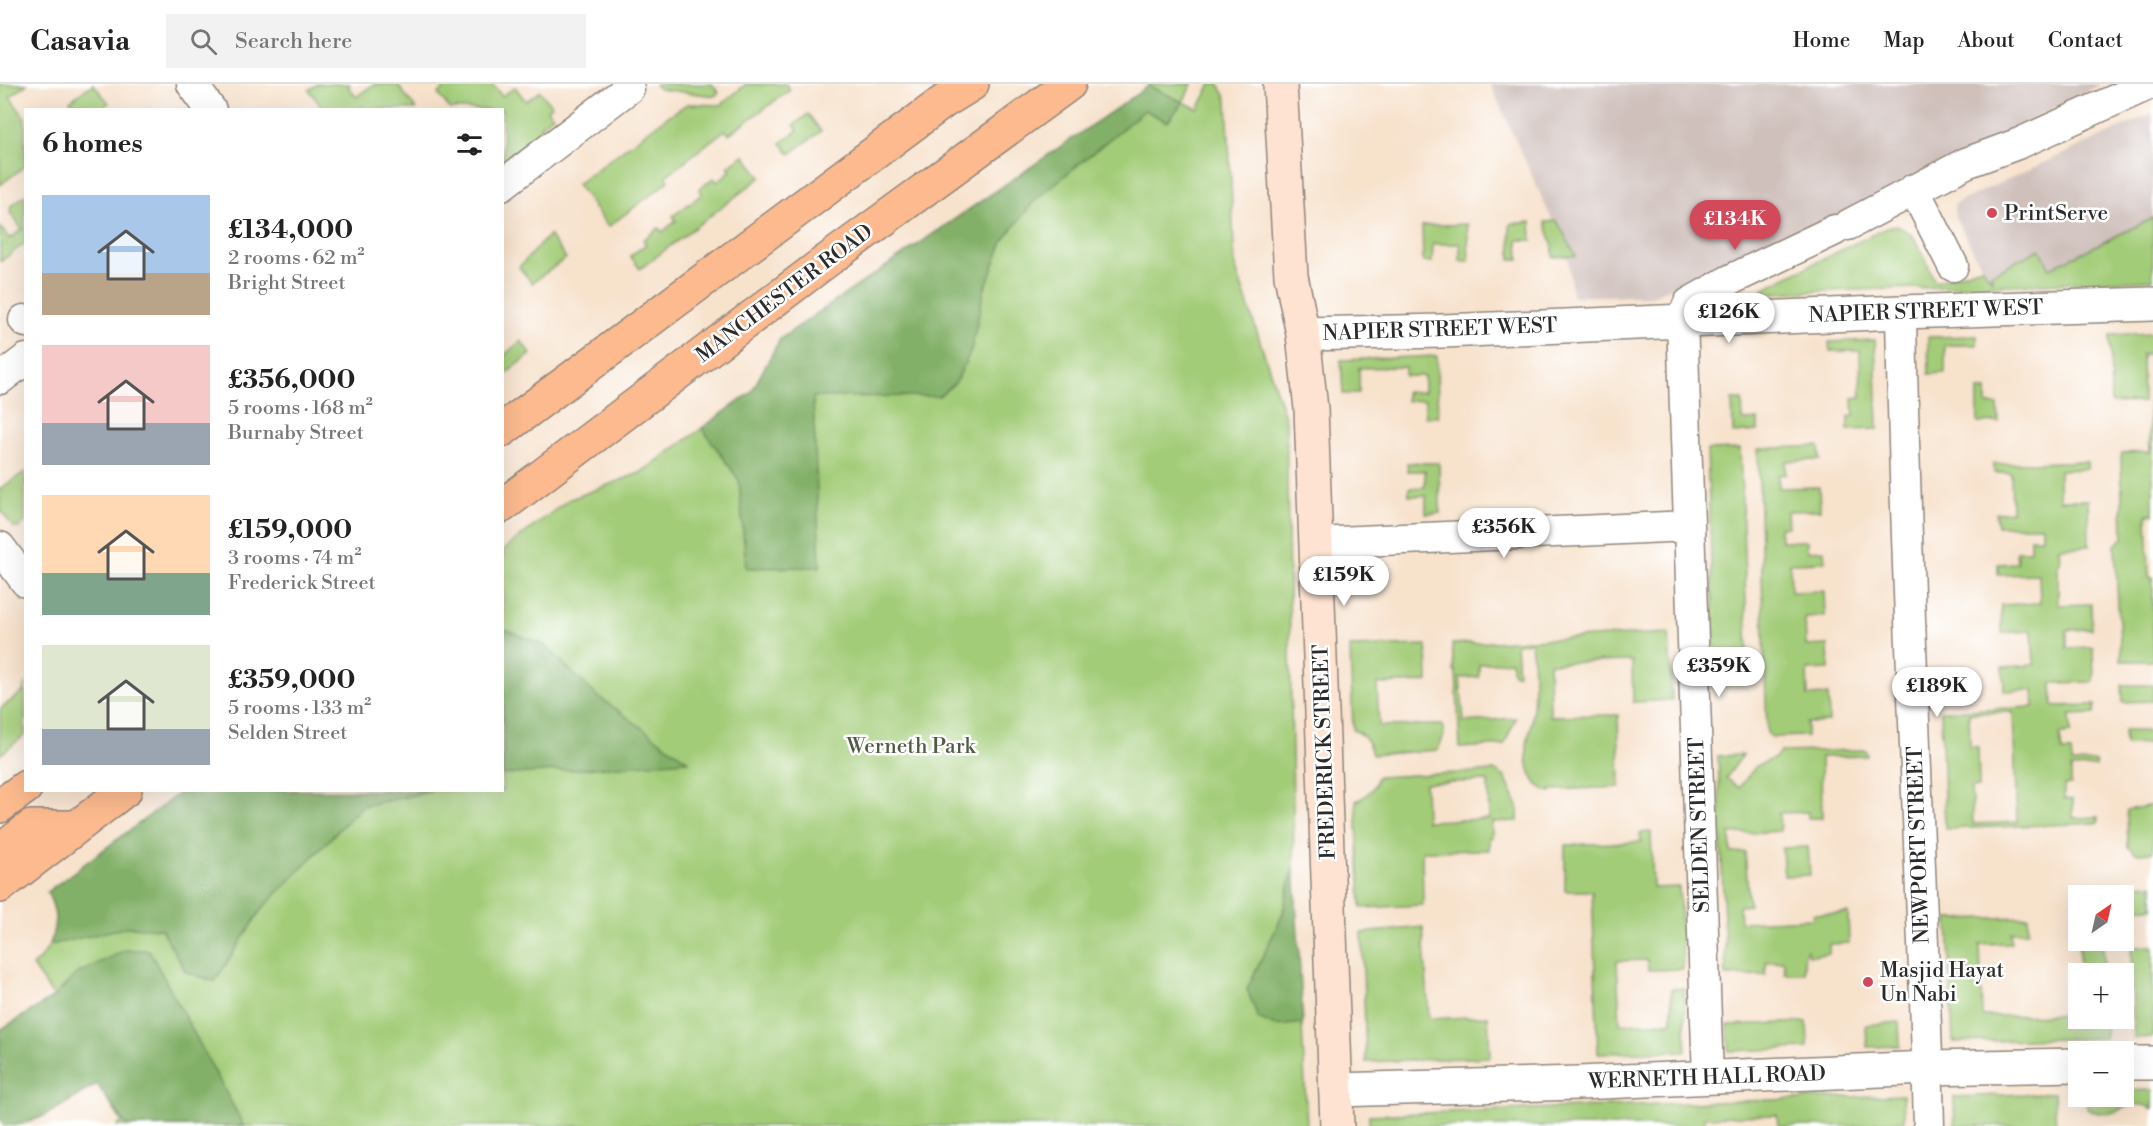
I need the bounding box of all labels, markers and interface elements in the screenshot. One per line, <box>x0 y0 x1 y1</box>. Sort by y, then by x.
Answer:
search box <box>166 14 586 68</box>
text: Casavia <box>30 24 130 59</box>
icon: search <box>187 25 220 58</box>
text: Search here <box>235 28 352 55</box>
text: Home <box>1793 28 1850 54</box>
text: Map <box>1883 28 1925 54</box>
text: About <box>1958 28 2015 54</box>
text: Contact <box>2048 28 2123 54</box>
text: 6 homes <box>42 128 143 160</box>
icon: filters <box>453 128 486 161</box>
pin: £134K <box>1693 200 1777 251</box>
place label: PrintServe <box>2004 201 2108 227</box>
marker: PrintServe <box>1985 206 1999 220</box>
text: £134K <box>1704 207 1766 232</box>
text: £134,000 <box>228 214 353 246</box>
icon: home <box>90 219 162 291</box>
street label: MANCHESTER ROAD <box>691 219 878 369</box>
text: 2 rooms · 62 m² <box>228 246 364 271</box>
text: Bright Street <box>228 271 346 296</box>
pin: £126K <box>1687 293 1771 344</box>
street label: NAPIER STREET WEST <box>1808 295 2044 329</box>
text: £126K <box>1698 300 1760 325</box>
street label: NAPIER STREET WEST <box>1322 313 1558 347</box>
text: £356,000 <box>228 364 355 396</box>
icon: home <box>90 369 162 441</box>
text: 5 rooms · 168 m² <box>228 396 373 421</box>
text: Burnaby Street <box>228 421 364 446</box>
pin: £356K <box>1462 508 1546 559</box>
text: £159,000 <box>228 514 352 546</box>
text: £356K <box>1472 515 1536 540</box>
icon: home <box>90 519 162 591</box>
text: 3 rooms · 74 m² <box>228 546 361 571</box>
pin: £159K <box>1302 556 1386 607</box>
text: £159K <box>1313 563 1375 588</box>
text: Frederick Street <box>228 571 376 596</box>
street label: FREDERICK STREET <box>1308 644 1342 860</box>
pin: £359K <box>1677 647 1761 698</box>
text: £359K <box>1687 654 1751 679</box>
text: £359,000 <box>228 664 355 696</box>
pin: £189K <box>1895 667 1979 718</box>
icon: home <box>90 669 162 741</box>
text: £189K <box>1906 674 1968 699</box>
text: 5 rooms · 133 m² <box>228 696 371 721</box>
text: Selden Street <box>228 721 347 746</box>
park label: Werneth Park <box>845 734 977 760</box>
street label: SELDEN STREET <box>1684 736 1716 913</box>
street label: NEWPORT STREET <box>1903 746 1935 944</box>
north arrow <box>2068 885 2134 951</box>
map controls <box>2068 885 2134 1107</box>
place label: Masjid Hayat Un Nabi <box>1880 958 2005 1008</box>
button: + <box>2068 963 2134 1029</box>
marker: Masjid Hayat Un Nabi <box>1861 975 1875 989</box>
button: − <box>2068 1041 2134 1107</box>
street label: WERNETH HALL ROAD <box>1587 1061 1826 1095</box>

